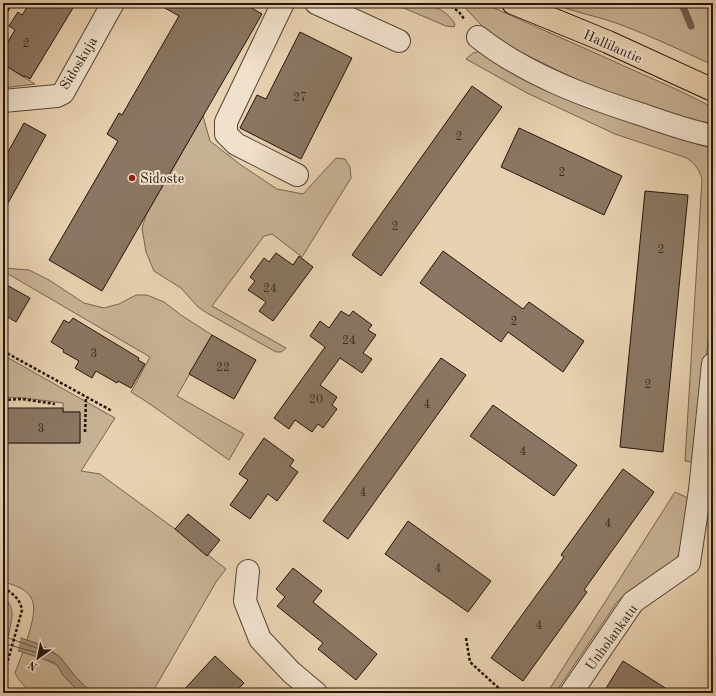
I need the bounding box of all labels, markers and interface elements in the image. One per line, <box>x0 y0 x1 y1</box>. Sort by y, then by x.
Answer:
street label: Hallilantie <box>581 28 644 66</box>
street label: Sidoskuja <box>58 35 100 92</box>
house number: 2 <box>23 38 29 50</box>
house number: 27 <box>293 92 307 104</box>
house number: 2 <box>456 131 462 143</box>
house number: 2 <box>559 167 565 179</box>
place label: Sidoste <box>140 172 184 186</box>
marker: Sidoste <box>127 173 137 183</box>
house number: 2 <box>392 221 398 233</box>
house number: 2 <box>658 244 664 256</box>
house number: 24 <box>263 283 277 295</box>
house number: 2 <box>511 316 517 328</box>
house number: 24 <box>342 335 356 347</box>
house number: 3 <box>91 348 97 360</box>
house number: 22 <box>216 362 230 374</box>
house number: 2 <box>645 379 651 391</box>
house number: 20 <box>309 394 323 406</box>
house number: 4 <box>424 399 431 411</box>
house number: 3 <box>38 423 44 435</box>
house number: 4 <box>520 446 527 458</box>
house number: 4 <box>360 487 367 499</box>
house number: 4 <box>605 518 612 530</box>
house number: 4 <box>435 563 442 575</box>
street label: Unholankatu <box>583 602 641 673</box>
house number: 4 <box>536 620 543 632</box>
north arrow <box>18 638 58 678</box>
text: N <box>26 658 40 672</box>

